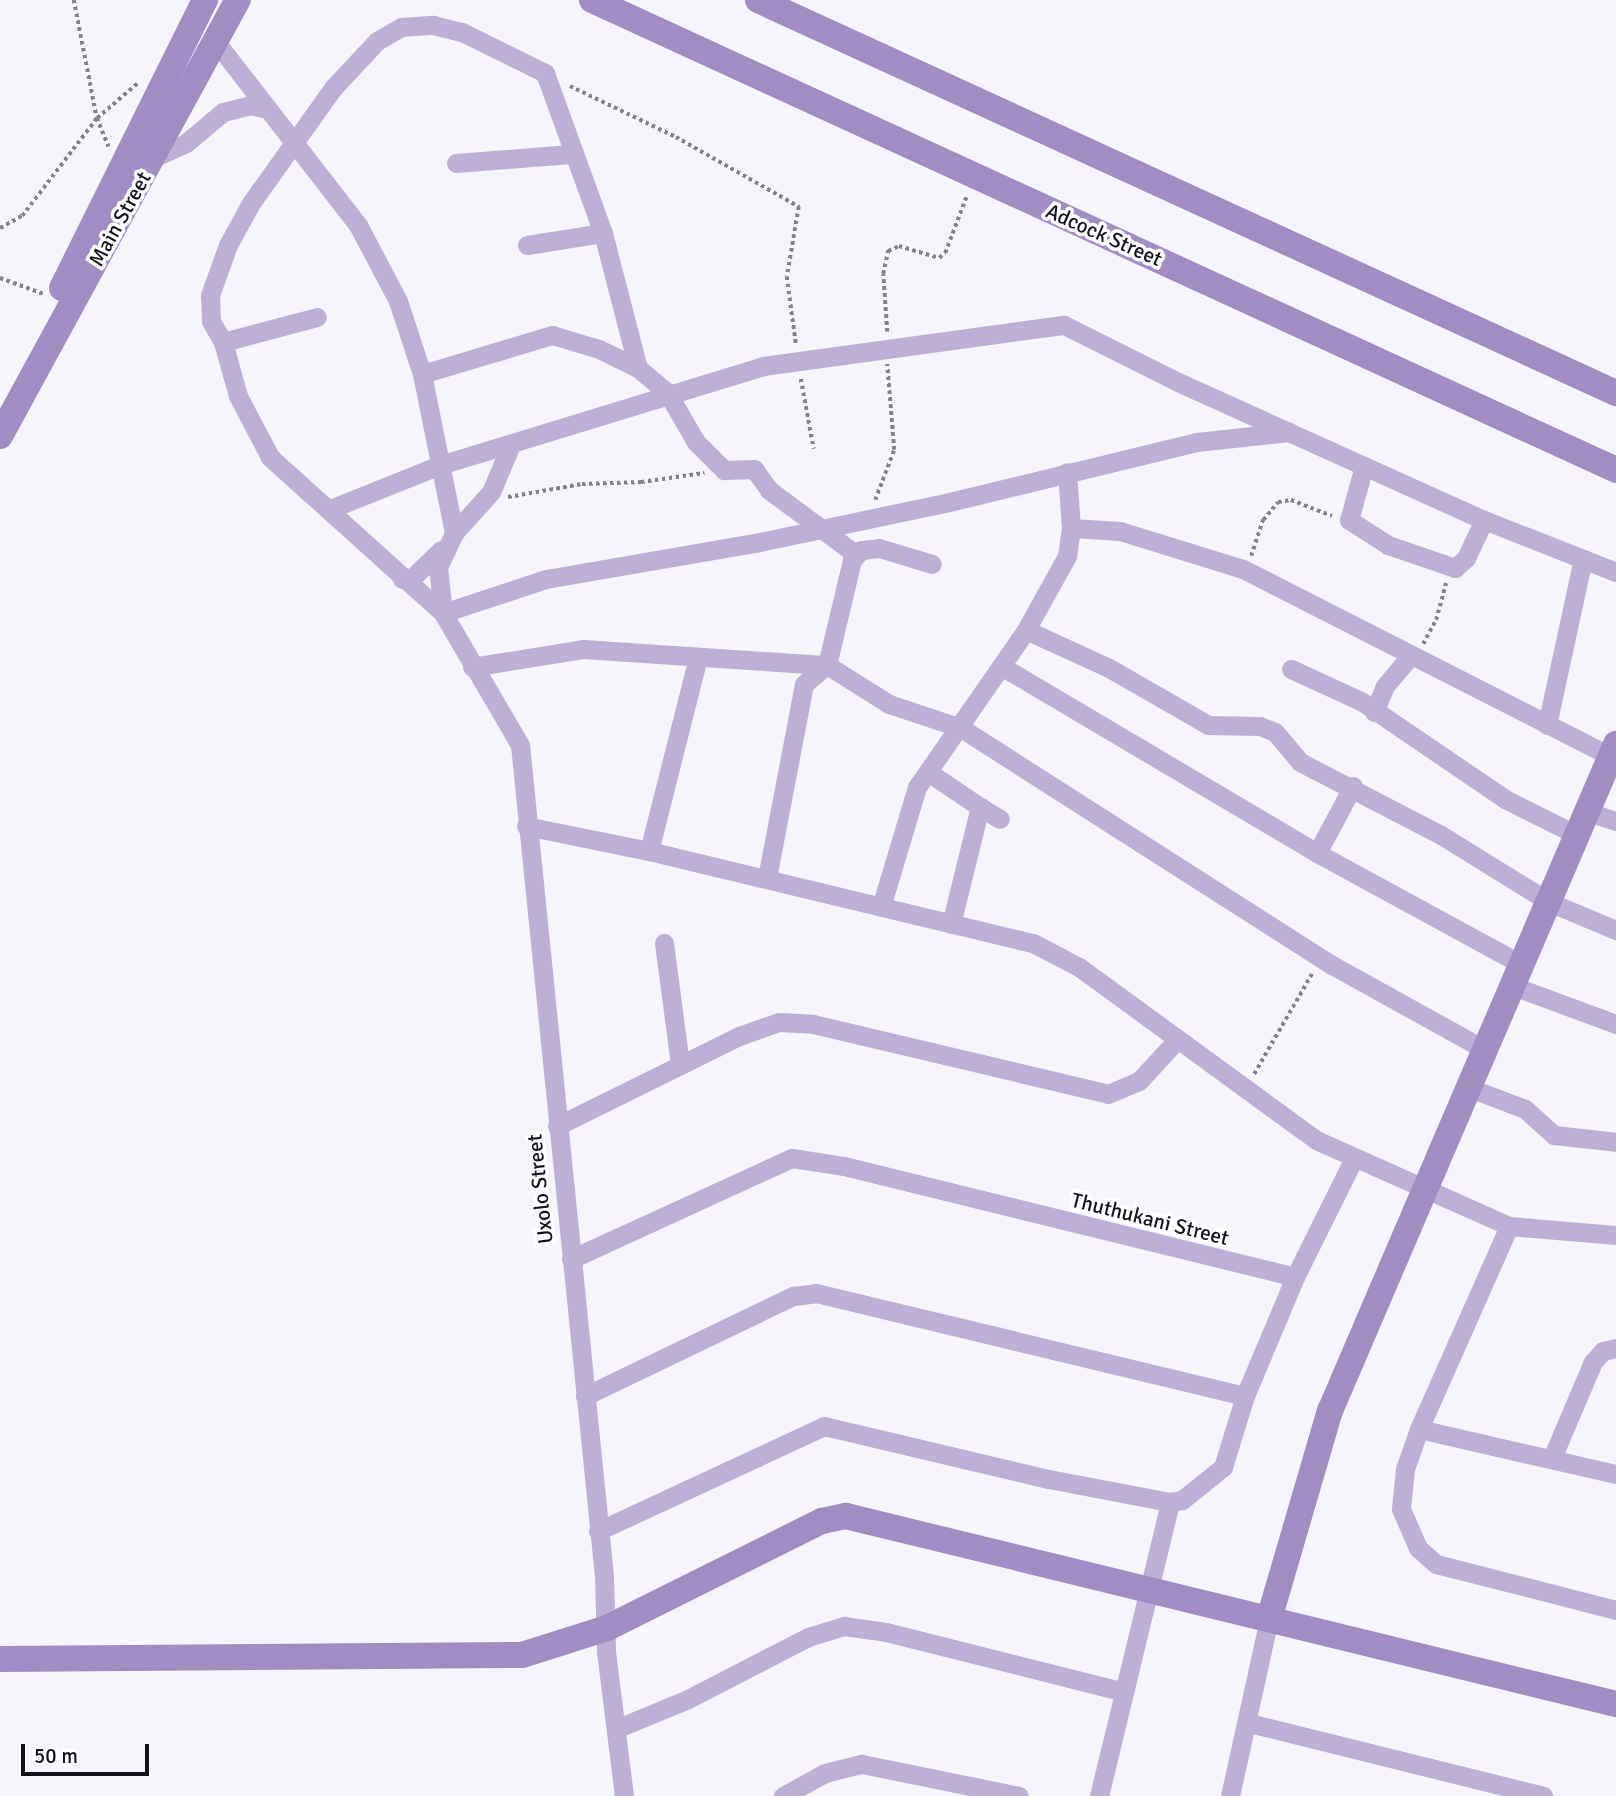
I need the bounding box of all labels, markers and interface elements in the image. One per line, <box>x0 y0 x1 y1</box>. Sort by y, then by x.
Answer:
street label: Main Street <box>84 167 156 271</box>
street label: Adcock Street <box>1042 198 1166 272</box>
street label: Uxolo Street <box>522 1133 558 1245</box>
street label: Thuthukani Street <box>1069 1187 1231 1251</box>
scale bar <box>24 1730 152 1774</box>
text: 50 m <box>34 1743 78 1769</box>

